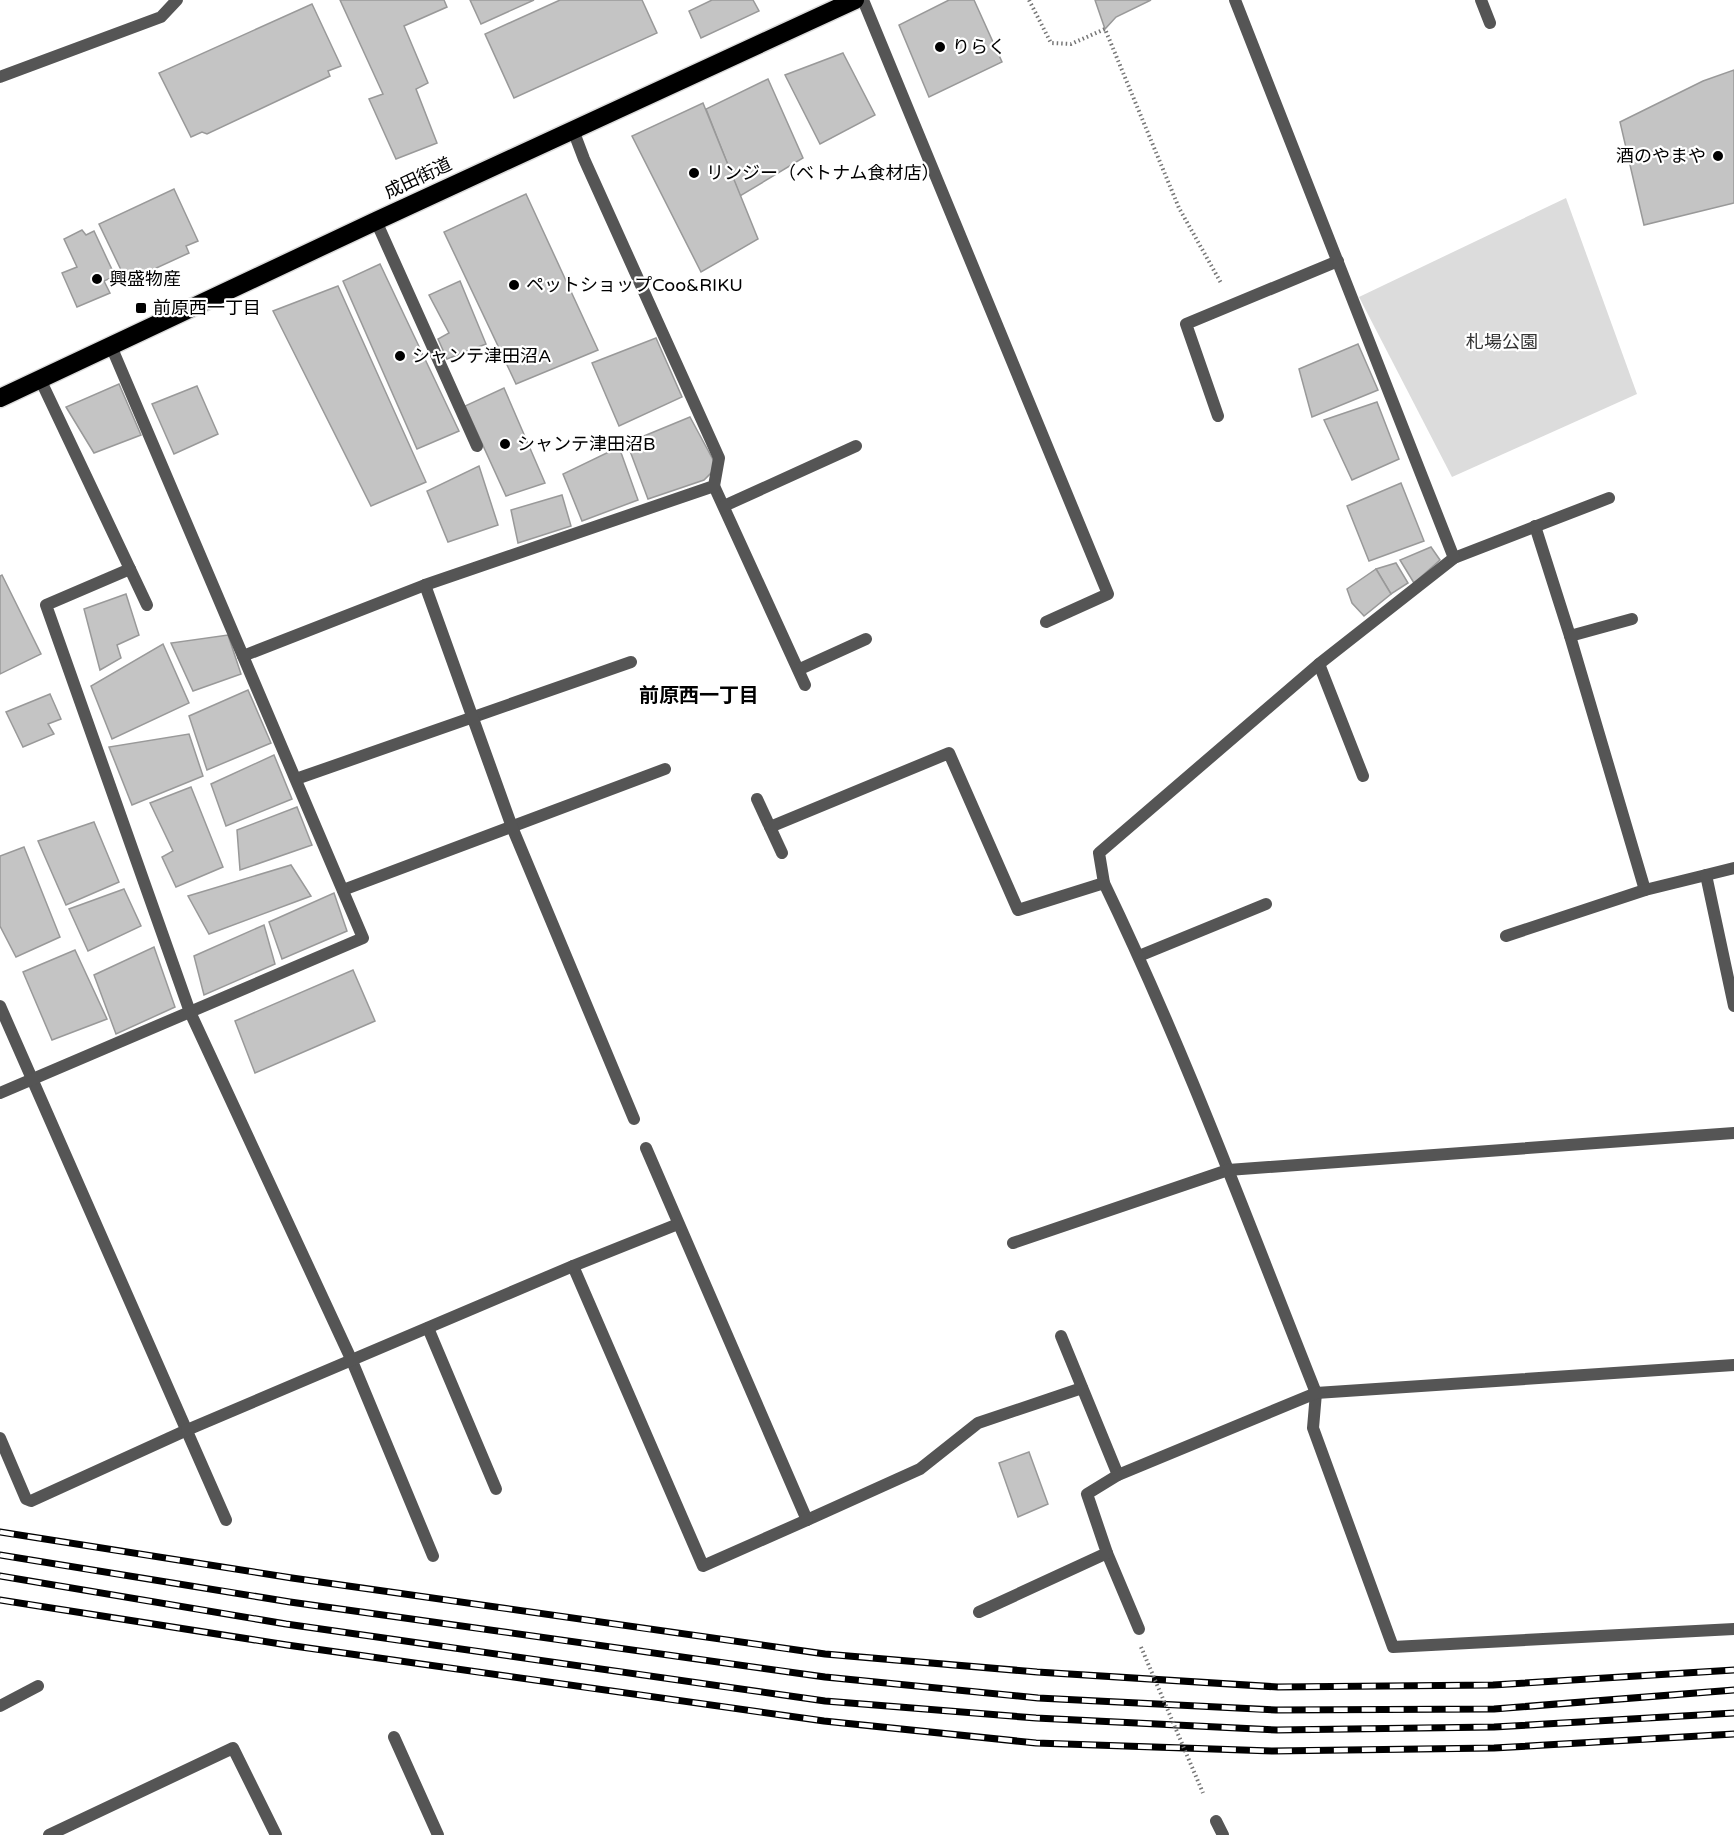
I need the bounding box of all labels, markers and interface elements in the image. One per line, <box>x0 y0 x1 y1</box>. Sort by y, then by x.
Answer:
place label: りらく <box>952 36 1006 58</box>
marker: りらく <box>933 40 947 54</box>
place label: 酒のやまや <box>1616 145 1706 167</box>
marker: 酒のやまや <box>1711 149 1725 163</box>
street label: 成田街道 <box>381 153 455 203</box>
place label: リンジー（ベトナム食材店） <box>706 162 939 184</box>
marker: リンジー（ベトナム食材店） <box>687 166 701 180</box>
place label: 興盛物産 <box>109 268 181 290</box>
marker: 興盛物産 <box>90 272 104 286</box>
place label: ペットショップCoo&RIKU <box>526 274 743 296</box>
marker: ペットショップCoo&RIKU <box>507 278 521 292</box>
place label: 前原西一丁目 <box>153 297 261 319</box>
marker: 前原西一丁目 <box>134 301 148 315</box>
park label: 札場公園 <box>1466 331 1538 353</box>
place label: シャンテ津田沼A <box>412 345 551 367</box>
marker: シャンテ津田沼A <box>393 349 407 363</box>
place label: シャンテ津田沼B <box>517 433 655 455</box>
marker: シャンテ津田沼B <box>498 437 512 451</box>
district label: 前原西一丁目 <box>639 684 759 708</box>

